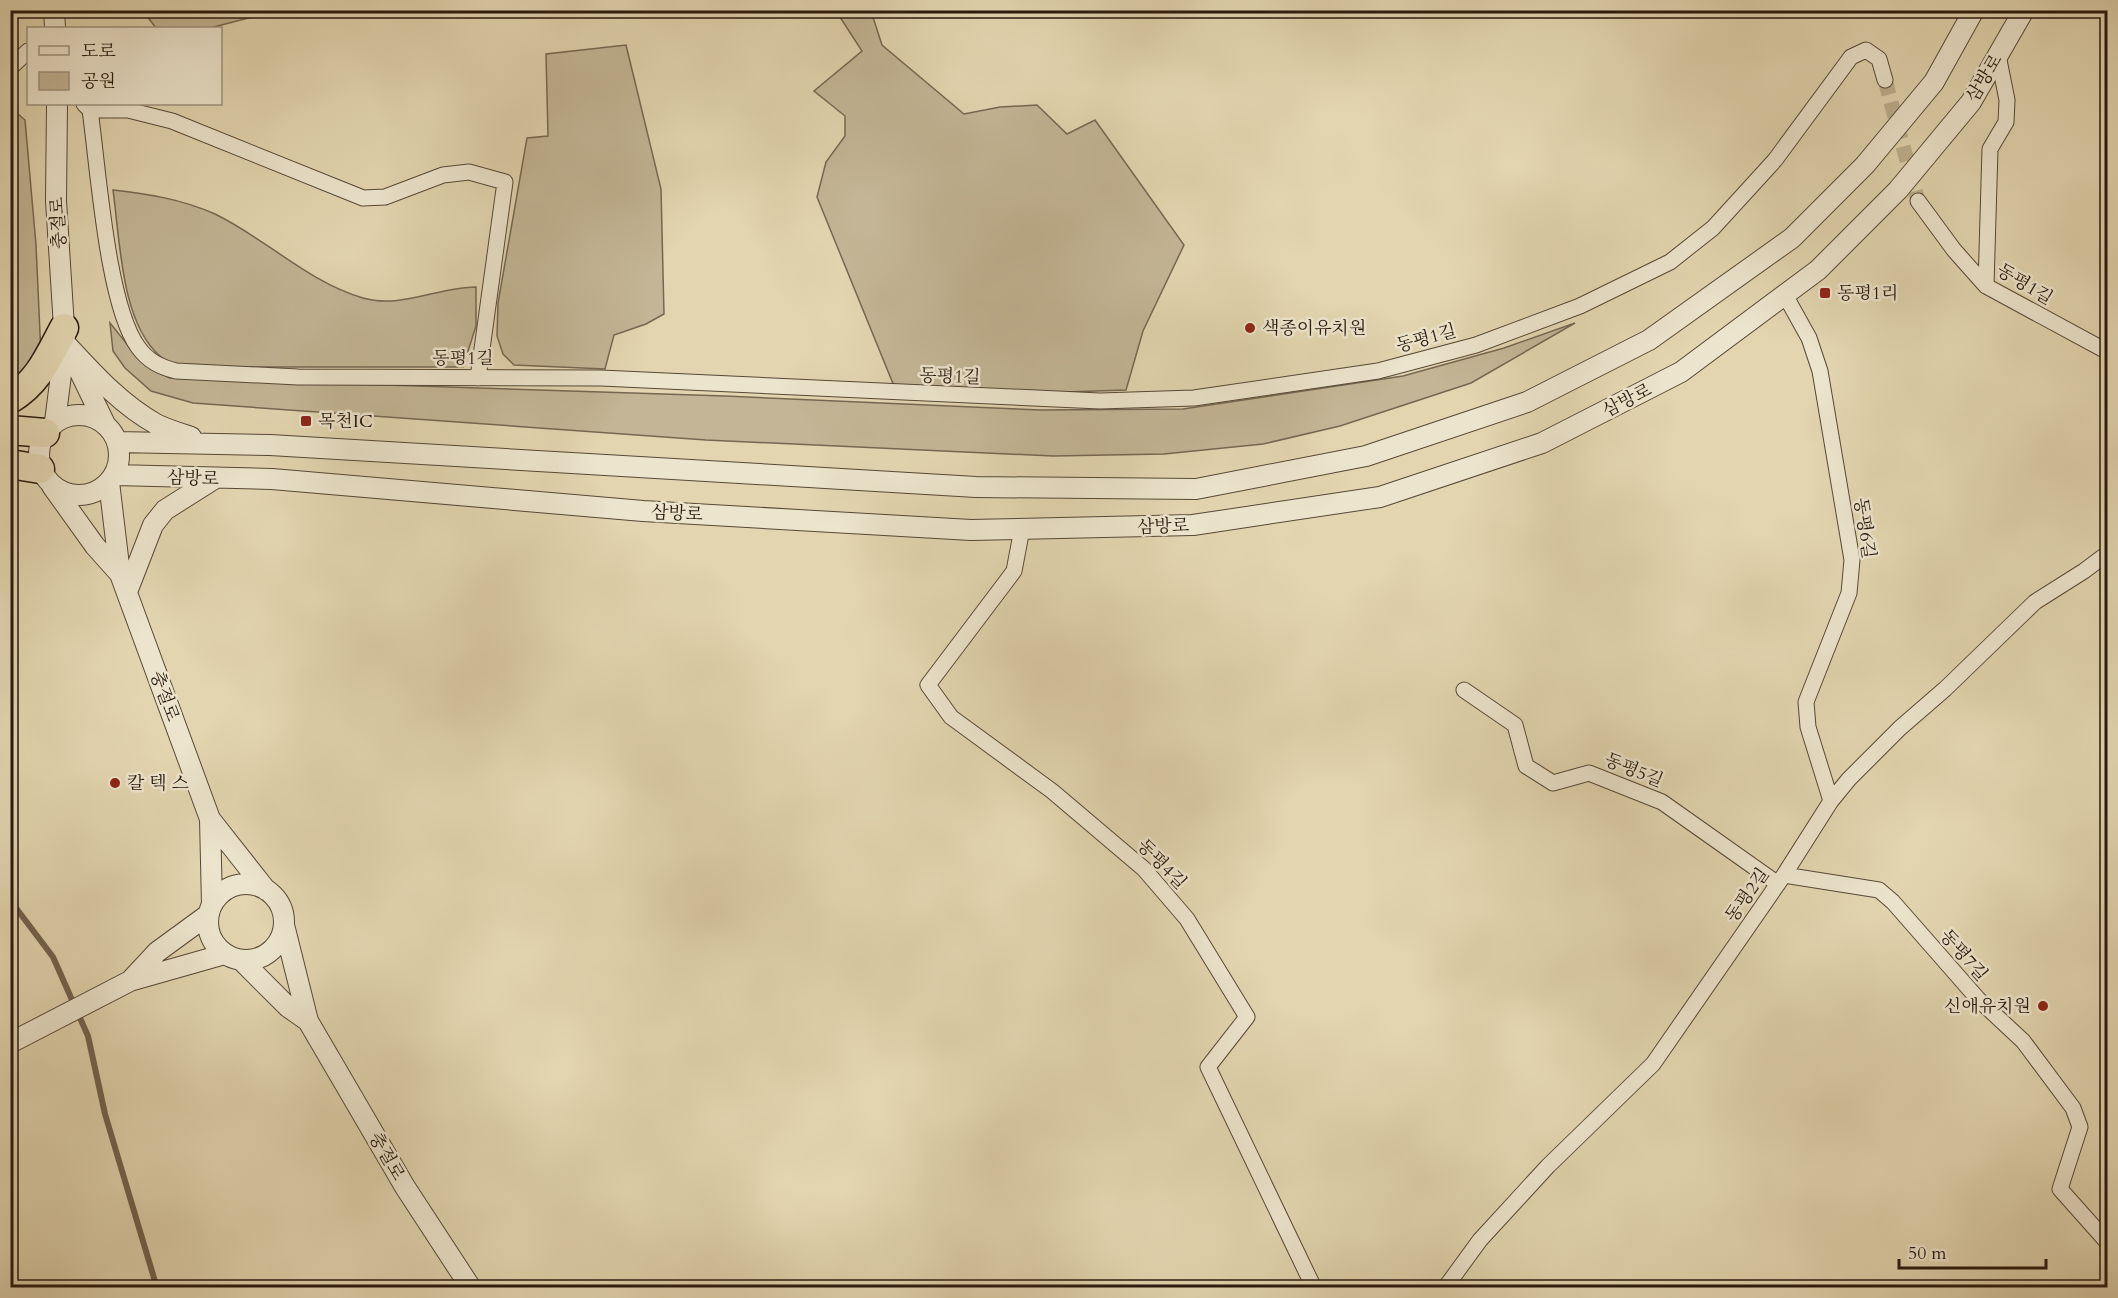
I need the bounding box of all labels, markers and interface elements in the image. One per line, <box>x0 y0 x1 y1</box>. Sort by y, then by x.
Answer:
legend <box>27 27 222 105</box>
text: 도로 <box>81 39 116 64</box>
street label: 삼방로 <box>1960 49 2009 107</box>
text: 공원 <box>81 69 116 94</box>
street label: 충절로 <box>45 196 72 250</box>
street label: 동평1길 <box>1992 258 2057 311</box>
place label: 동평1리 <box>1837 281 1898 306</box>
marker: 동평1리 <box>1818 286 1832 300</box>
place label: 색종이유치원 <box>1262 316 1366 341</box>
street label: 동평1길 <box>1393 318 1459 359</box>
marker: 색종이유치원 <box>1243 321 1257 335</box>
street label: 동평1길 <box>432 346 494 371</box>
street label: 동평1길 <box>919 363 981 390</box>
street label: 삼방로 <box>1598 377 1656 423</box>
place label: 목천IC <box>318 409 373 434</box>
marker: 목천IC <box>299 414 313 428</box>
street label: 삼방로 <box>166 465 219 492</box>
street label: 동평6길 <box>1848 496 1881 560</box>
street label: 삼방로 <box>650 500 704 527</box>
street label: 삼방로 <box>1137 513 1190 540</box>
street label: 충절로 <box>144 667 185 725</box>
street label: 동평5길 <box>1601 747 1667 794</box>
place label: 칼 텍 스 <box>127 771 189 796</box>
marker: 칼 텍 스 <box>108 776 122 790</box>
street label: 동평4길 <box>1131 834 1192 895</box>
street label: 동평2길 <box>1720 863 1775 928</box>
street label: 동평7길 <box>1934 924 1993 987</box>
place label: 신애유치원 <box>1944 994 2031 1019</box>
marker: 신애유치원 <box>2036 999 2050 1013</box>
street label: 충절로 <box>363 1127 410 1185</box>
scale bar <box>1899 1232 2046 1270</box>
text: 50 m <box>1908 1241 1947 1266</box>

